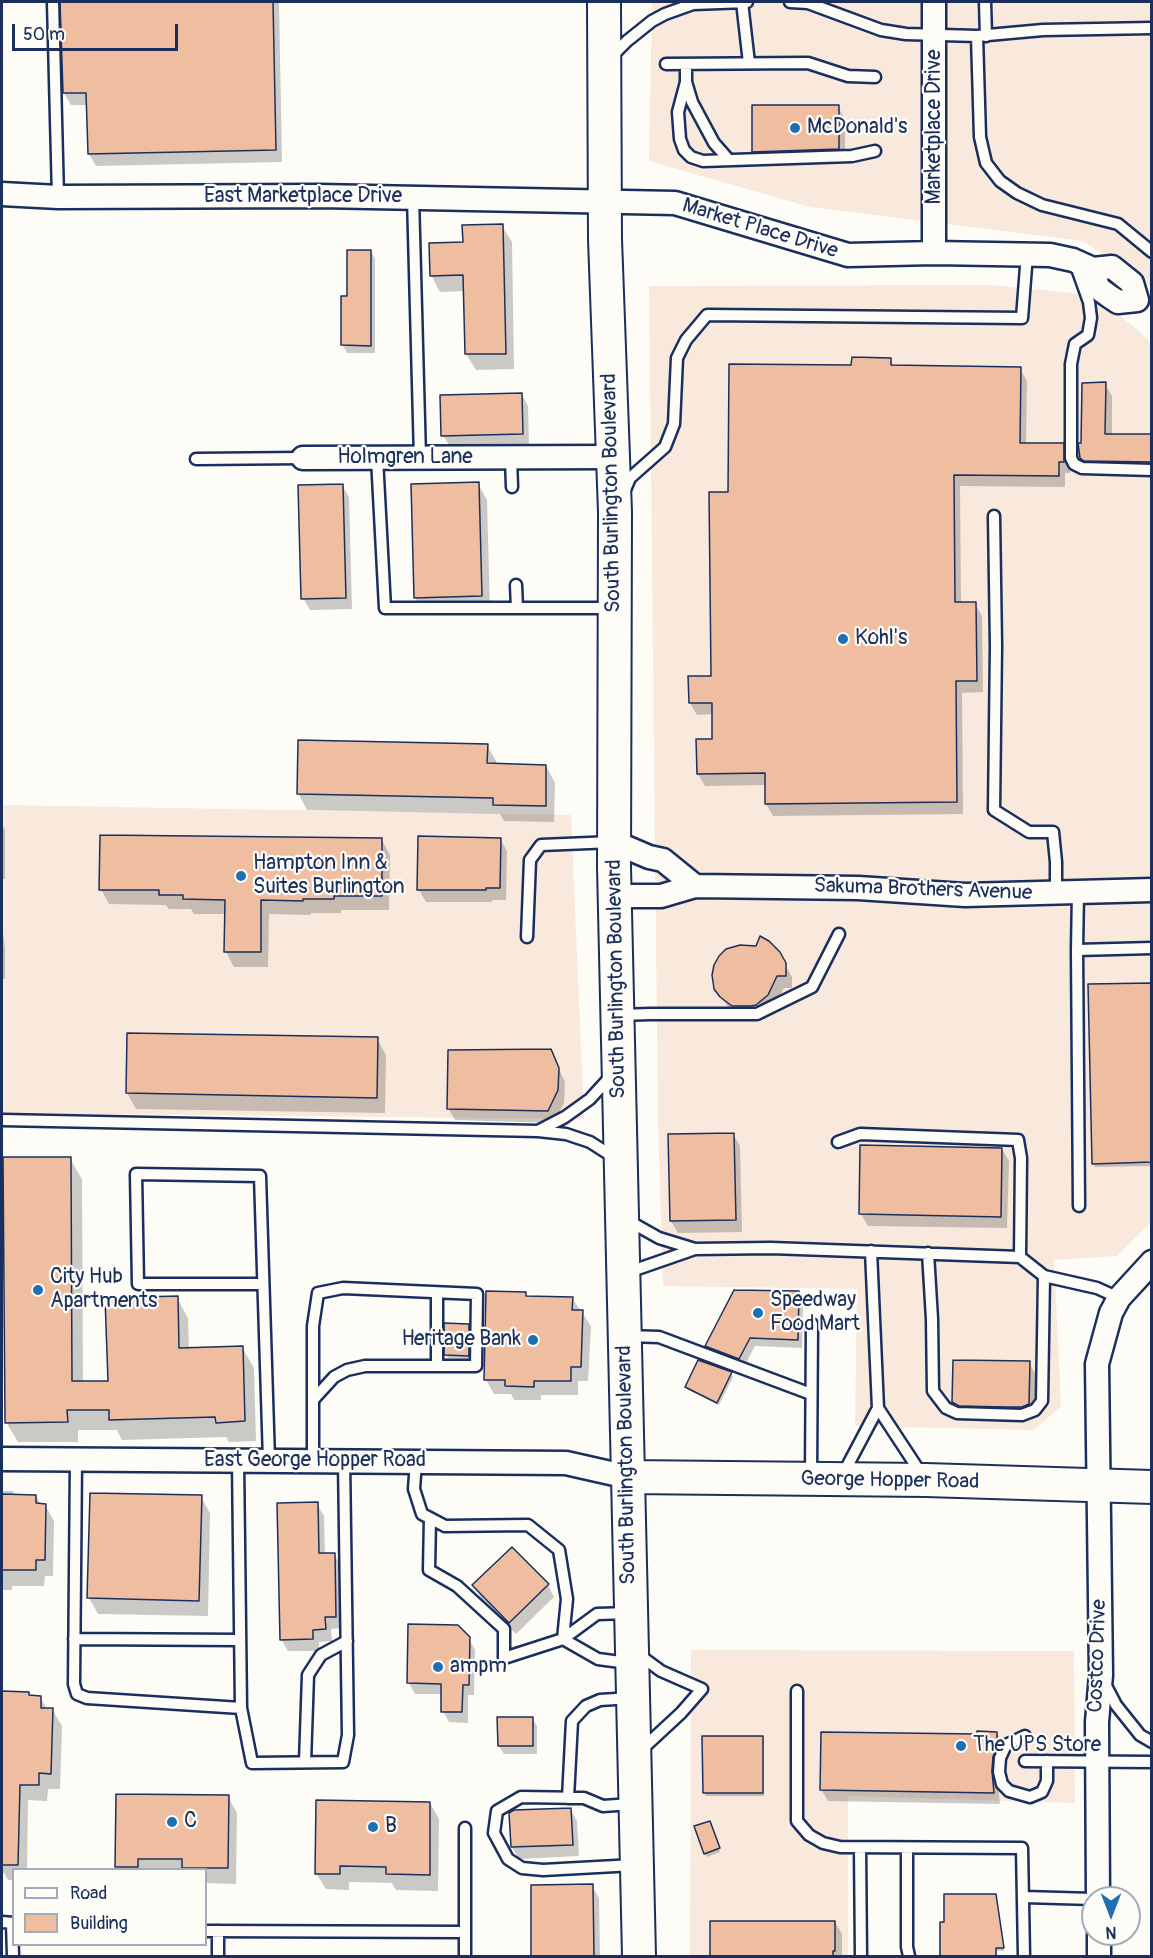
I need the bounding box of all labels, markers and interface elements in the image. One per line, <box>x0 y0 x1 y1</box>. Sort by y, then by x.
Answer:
scale bar <box>15 12 182 50</box>
text: 50 m <box>23 23 65 46</box>
street label: Marketplace Drive <box>922 49 948 205</box>
place label: McDonald's <box>807 115 908 141</box>
marker: McDonald's <box>788 121 802 135</box>
street label: East Marketplace Drive <box>204 184 402 210</box>
street label: Market Place Drive <box>679 193 841 265</box>
street label: South Burlington Boulevard <box>597 373 627 613</box>
street label: Holmgren Lane <box>337 445 473 471</box>
place label: Kohl's <box>855 626 907 652</box>
marker: Kohl's <box>836 632 850 646</box>
place label: Hampton Inn & Suites Burlington <box>253 851 405 901</box>
street label: South Burlington Boulevard <box>602 859 632 1099</box>
marker: Hampton Inn & Suites Burlington <box>234 869 248 883</box>
street label: Sakuma Brothers Avenue <box>813 874 1033 906</box>
place label: City Hub Apartments <box>50 1265 157 1315</box>
marker: City Hub Apartments <box>31 1283 45 1297</box>
place label: Speedway Food Mart <box>770 1288 860 1338</box>
marker: Speedway Food Mart <box>751 1306 765 1320</box>
place label: Heritage Bank <box>402 1327 521 1353</box>
marker: Heritage Bank <box>526 1333 540 1347</box>
street label: South Burlington Boulevard <box>612 1345 642 1585</box>
street label: East George Hopper Road <box>204 1448 426 1474</box>
street label: George Hopper Road <box>800 1467 980 1495</box>
street label: Costco Drive <box>1083 1599 1113 1713</box>
place label: ampm <box>450 1654 507 1680</box>
marker: ampm <box>431 1660 445 1674</box>
place label: The UPS Store <box>973 1733 1101 1759</box>
marker: The UPS Store <box>954 1739 968 1753</box>
place label: C <box>184 1809 197 1835</box>
place label: B <box>385 1814 397 1840</box>
marker: C <box>165 1815 179 1829</box>
marker: B <box>366 1820 380 1834</box>
legend <box>12 1868 207 1946</box>
text: Road <box>70 1882 107 1905</box>
north arrow <box>1081 1886 1141 1946</box>
text: Building <box>70 1912 128 1935</box>
text: N <box>1106 1922 1116 1942</box>

